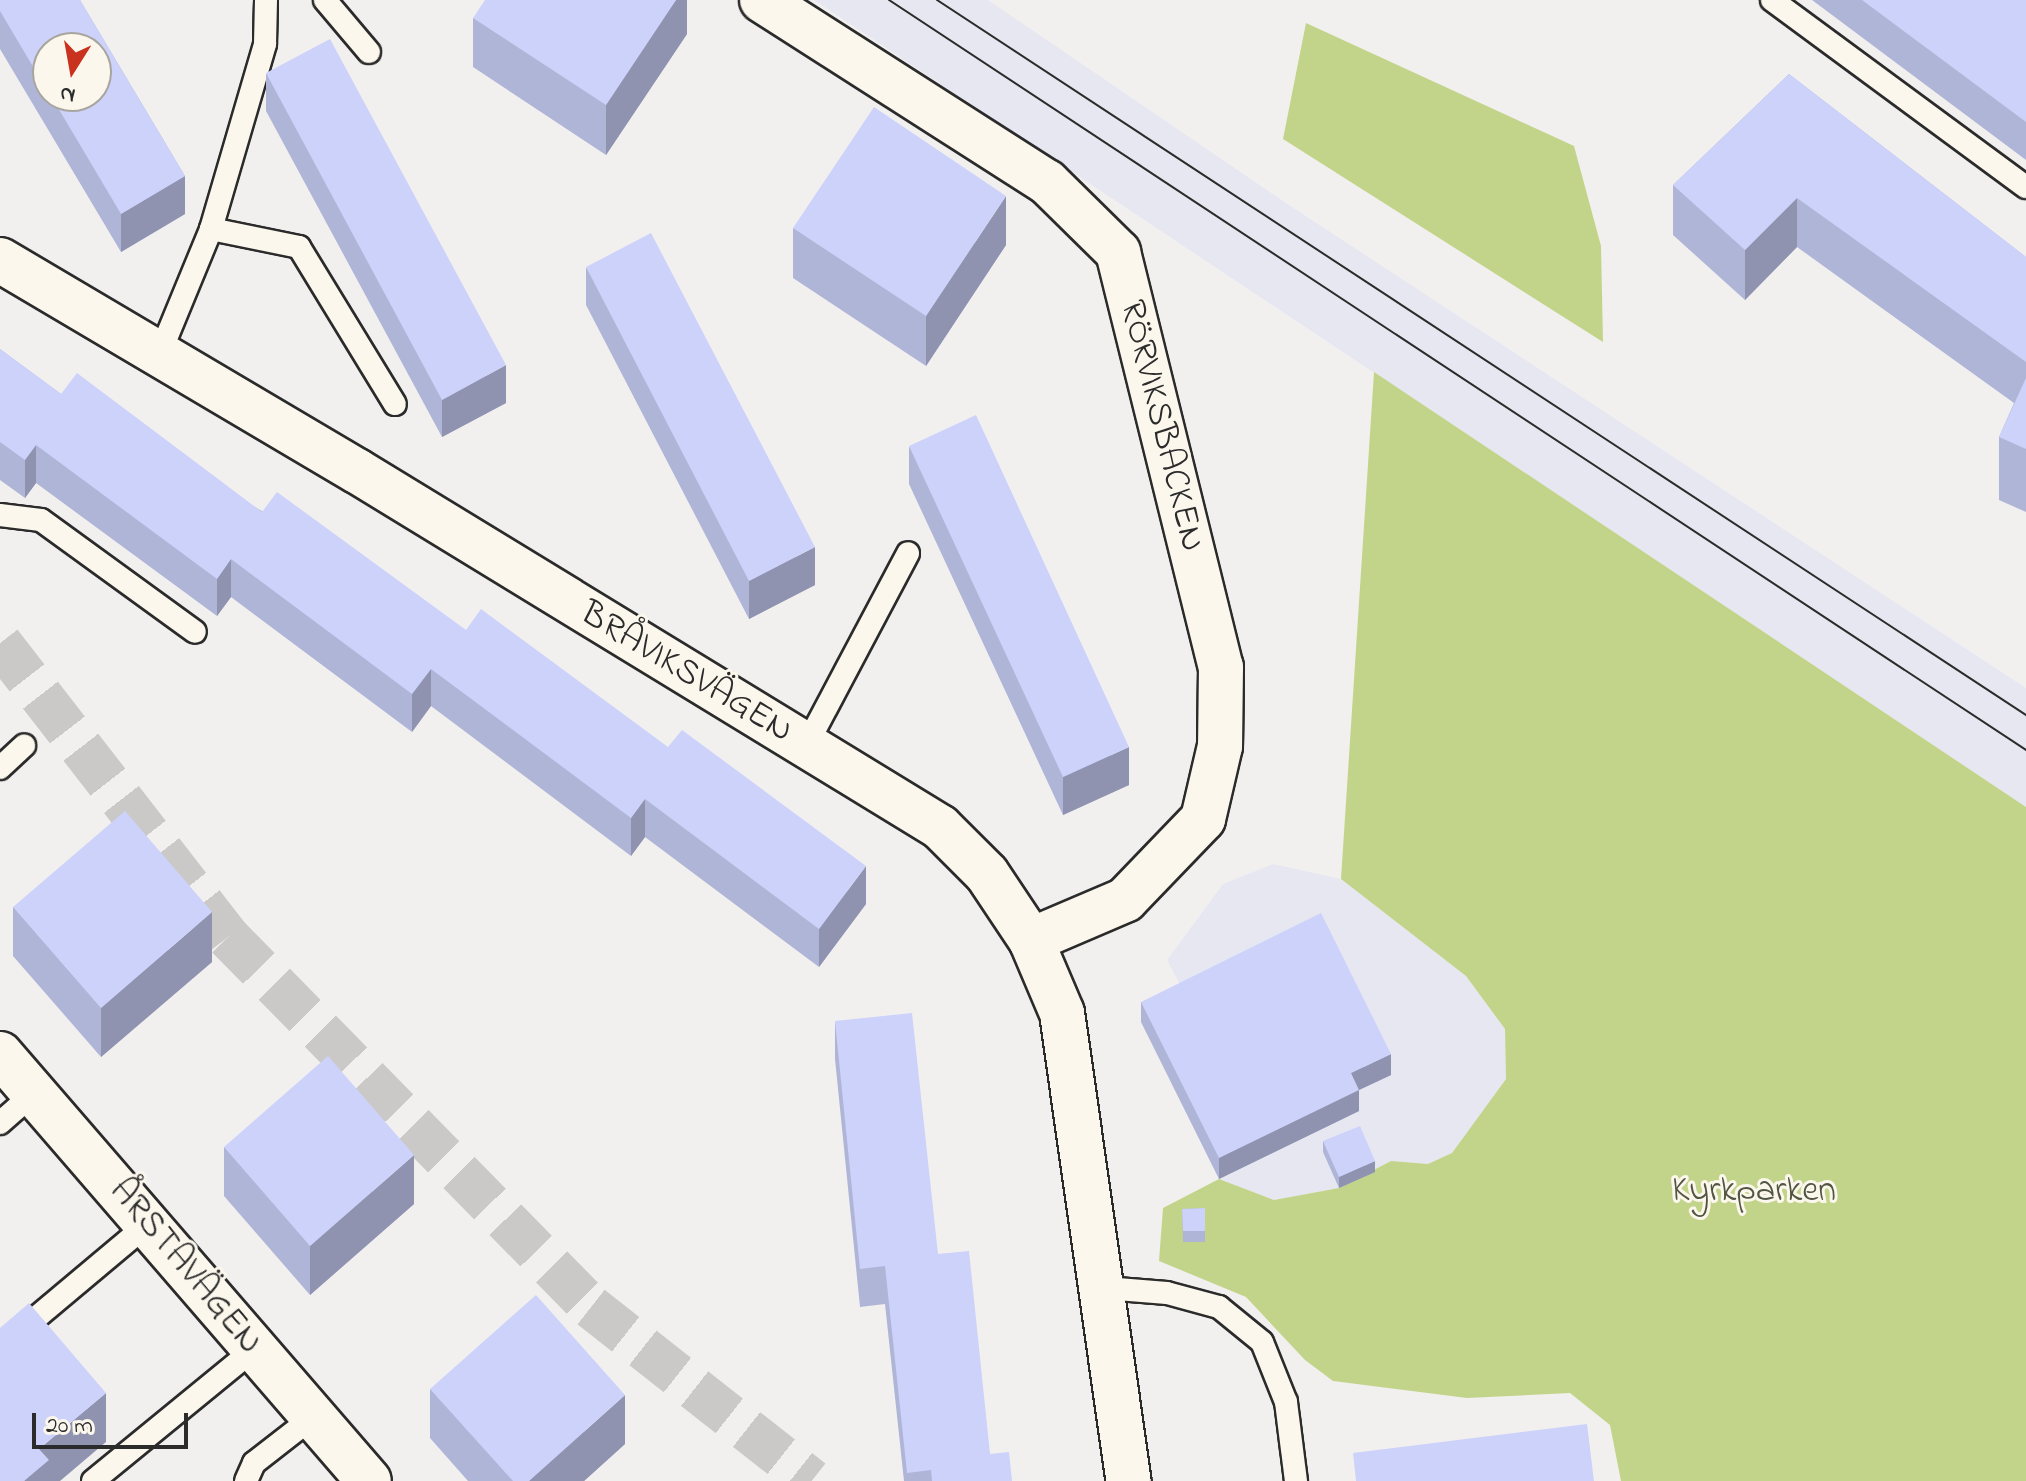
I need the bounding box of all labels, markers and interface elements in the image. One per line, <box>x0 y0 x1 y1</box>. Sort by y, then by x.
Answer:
north arrow <box>32 32 112 112</box>
text: N <box>57 76 78 111</box>
street label: RÖRVIKSBACKEN <box>1109 296 1213 556</box>
street label: BRÅVIKSVÄGEN <box>572 593 800 753</box>
street label: ÅRSTAVÄGEN <box>99 1170 271 1364</box>
park label: Kyrkparken <box>1672 1170 1836 1214</box>
scale bar <box>36 1397 192 1447</box>
text: 20 m <box>46 1409 93 1444</box>

